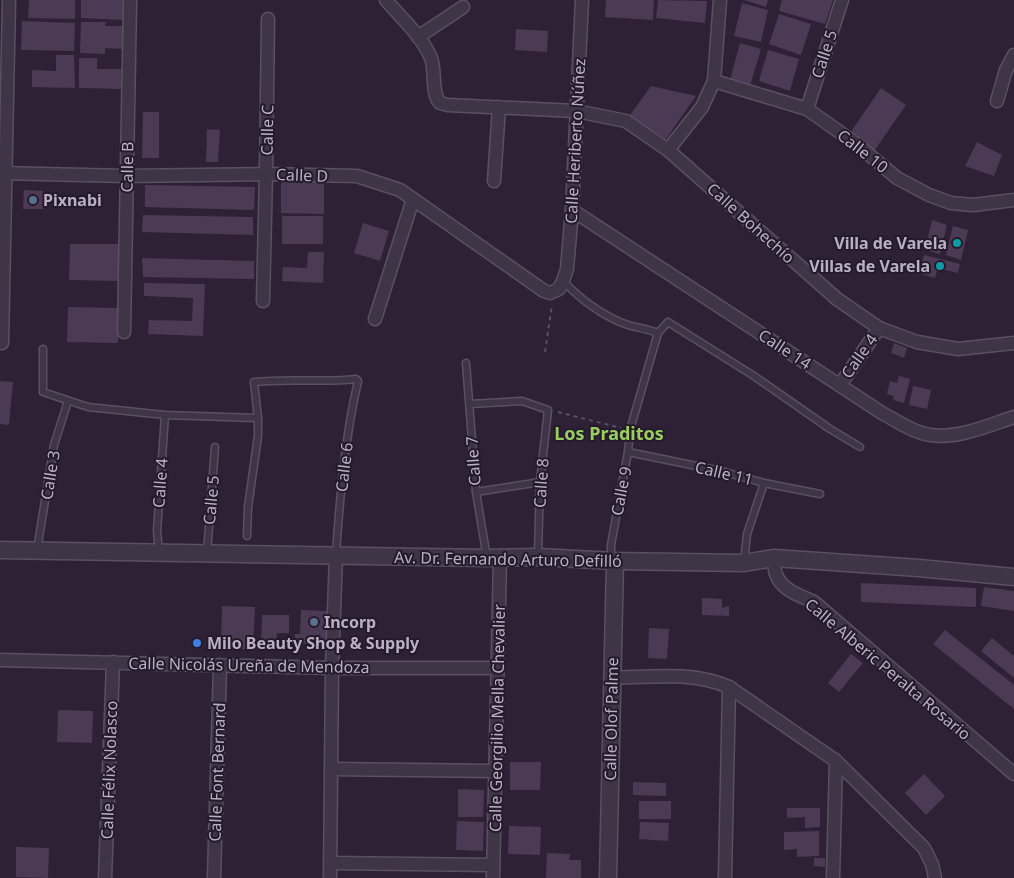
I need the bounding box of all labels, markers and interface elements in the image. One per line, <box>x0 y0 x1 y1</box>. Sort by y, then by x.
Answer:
street label: Calle 5 <box>806 27 842 81</box>
street label: Calle Heriberto Núñez <box>560 58 590 224</box>
street label: Calle C <box>256 104 278 156</box>
street label: Calle 10 <box>833 124 893 178</box>
street label: Calle B <box>116 141 138 193</box>
street label: Calle D <box>276 163 328 187</box>
street label: Calle Bohechío <box>702 178 800 268</box>
place label: Pixnabi <box>43 189 102 211</box>
marker: Pixnabi <box>27 194 39 206</box>
place label: Villa de Varela <box>834 232 947 254</box>
marker: Villa de Varela <box>951 237 963 249</box>
place label: Villas de Varela <box>809 255 930 277</box>
marker: Villas de Varela <box>934 260 946 272</box>
street label: Calle 14 <box>754 324 816 374</box>
street label: Calle 4 <box>836 329 882 383</box>
district label: Los Praditos <box>554 421 664 445</box>
street label: Calle 7 <box>460 435 486 487</box>
street label: Calle 6 <box>330 441 358 493</box>
street label: Calle 3 <box>35 449 65 501</box>
street label: Calle 11 <box>693 456 755 490</box>
street label: Calle 4 <box>147 457 173 509</box>
street label: Calle 8 <box>528 457 554 509</box>
street label: Calle 9 <box>605 465 637 517</box>
street label: Calle 5 <box>198 474 224 526</box>
street label: Av. Dr. Fernando Arturo Defilló <box>394 546 622 572</box>
street label: Calle Alberic Peralta Rosario <box>800 593 976 745</box>
street label: Calle Georgilio Mella Chevalier <box>484 603 510 832</box>
place label: Incorp <box>324 611 376 633</box>
marker: Incorp <box>308 616 320 628</box>
place label: Milo Beauty Shop & Supply <box>207 632 420 654</box>
marker: Milo Beauty Shop & Supply <box>191 637 203 649</box>
street label: Calle Nicolás Ureña de Mendoza <box>128 652 370 678</box>
street label: Calle Olof Palme <box>599 657 623 781</box>
street label: Calle Félix Nolasco <box>96 700 122 840</box>
street label: Calle Font Bernard <box>204 702 230 842</box>

